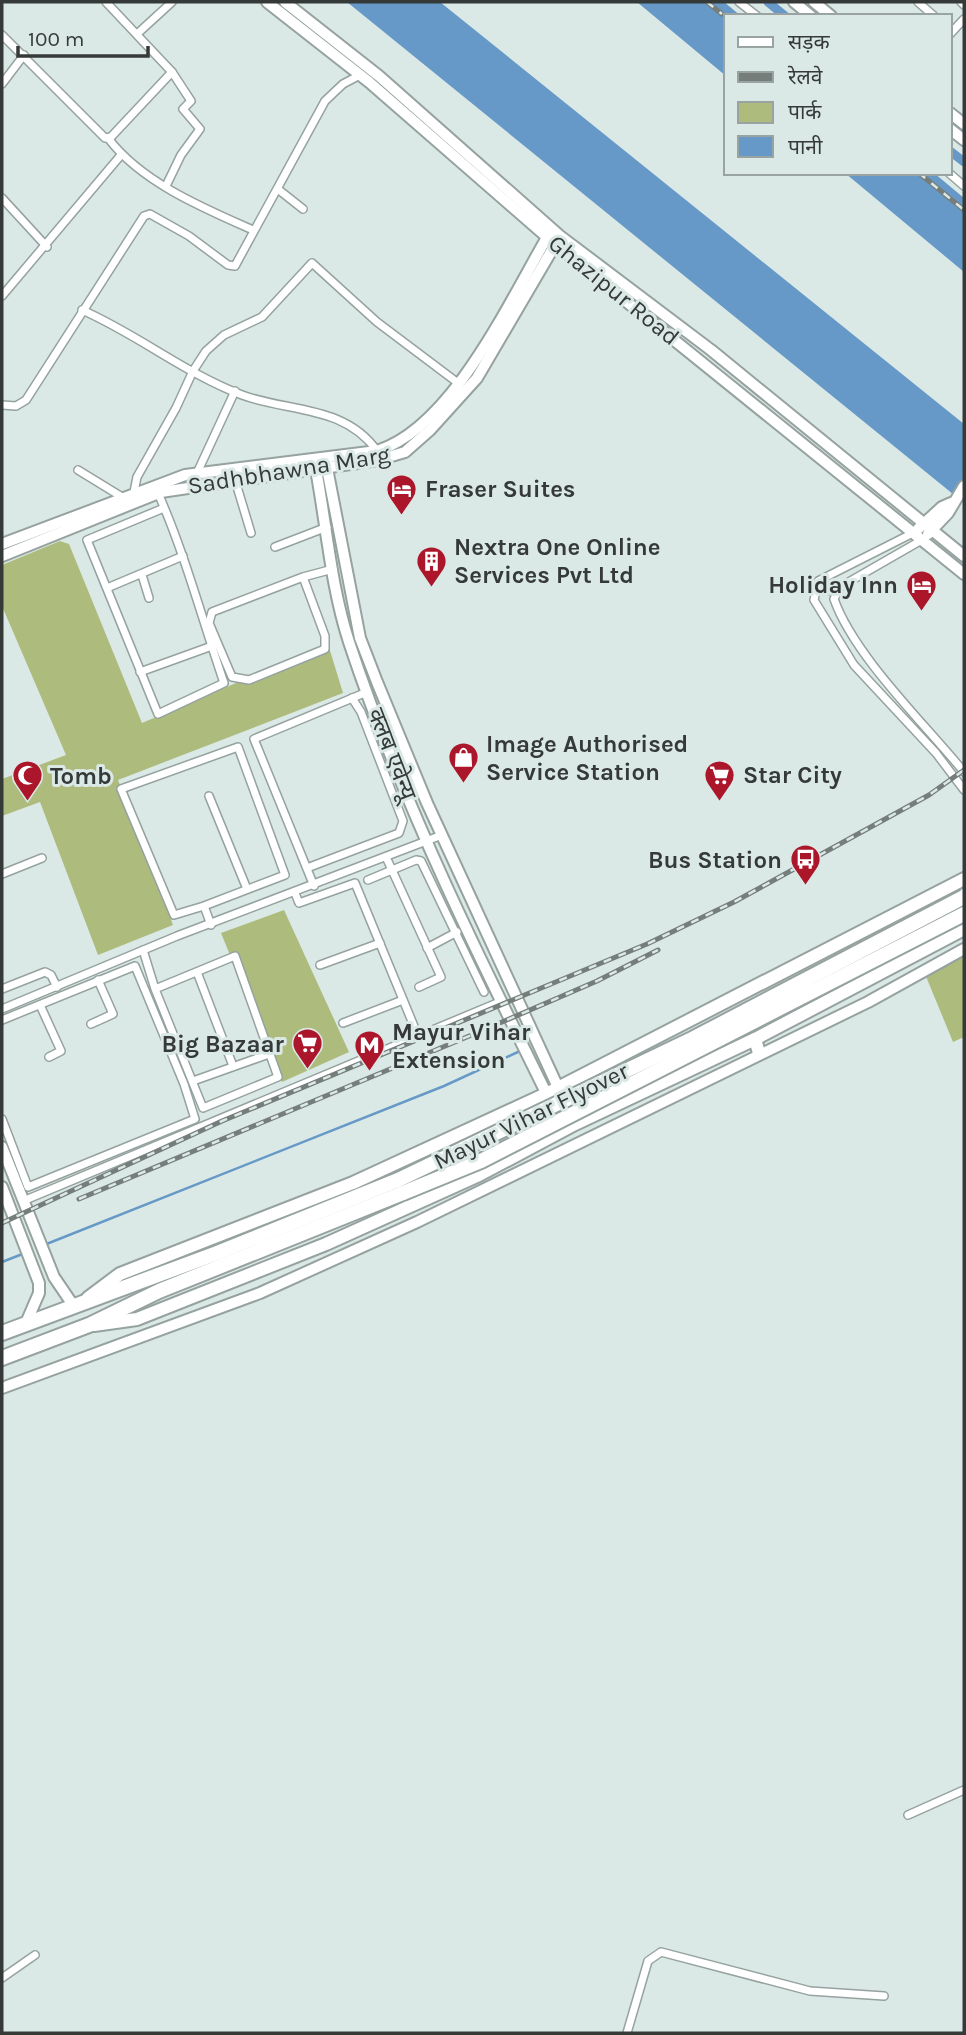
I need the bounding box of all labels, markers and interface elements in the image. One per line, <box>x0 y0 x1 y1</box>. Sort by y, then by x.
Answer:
scale bar <box>18 14 147 58</box>
legend <box>724 14 952 175</box>
text: 100 m <box>28 27 85 51</box>
text: सड़क <box>788 30 830 54</box>
text: रेलवे <box>787 65 823 89</box>
text: पार्क <box>788 100 822 124</box>
text: पानी <box>788 135 823 159</box>
street label: Ghazipur Road <box>543 229 685 351</box>
street label: Sadhbhawna Marg <box>186 440 393 500</box>
hotel icon: Fraser Suites <box>385 472 419 516</box>
place label: Fraser Suites <box>425 475 576 503</box>
place label: Nextra One Online Services Pvt Ltd <box>454 533 661 589</box>
building icon: Nextra One Online Services Pvt Ltd <box>414 544 448 588</box>
hotel icon: Holiday Inn <box>904 568 938 612</box>
place label: Holiday Inn <box>768 571 898 599</box>
street label: क्लब एवेन्यू <box>361 704 424 808</box>
place label: Image Authorised Service Station <box>486 730 688 786</box>
shop icon: Image Authorised Service Station <box>446 741 480 785</box>
supermarket icon: Star City <box>703 758 737 802</box>
mosque icon: Tomb <box>10 759 44 803</box>
place label: Star City <box>743 761 842 789</box>
place label: Tomb <box>50 762 112 790</box>
bus stop icon: Bus Station <box>788 843 822 887</box>
place label: Bus Station <box>648 846 782 874</box>
place label: Mayur Vihar Extension <box>392 1018 531 1074</box>
supermarket icon: Big Bazaar <box>290 1027 324 1071</box>
metro station icon: Mayur Vihar Extension <box>352 1029 386 1073</box>
place label: Big Bazaar <box>162 1030 285 1058</box>
street label: Mayur Vihar Flyover <box>429 1057 633 1175</box>

